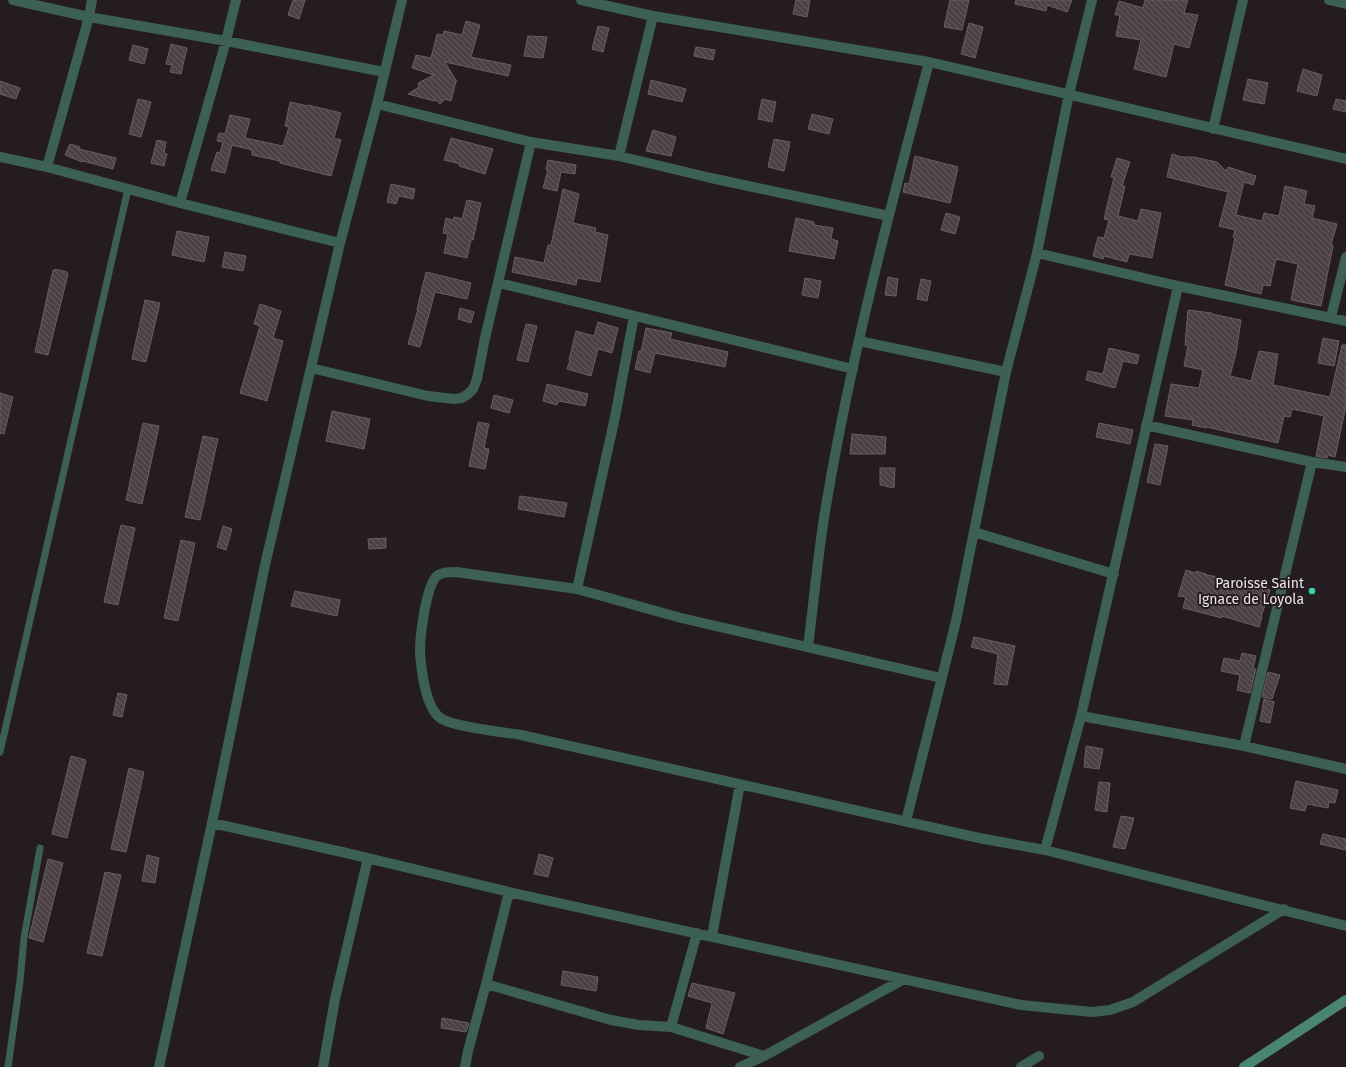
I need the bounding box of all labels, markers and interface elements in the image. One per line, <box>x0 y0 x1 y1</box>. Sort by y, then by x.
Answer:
place label: Paroisse Saint Ignace de Loyola <box>1198 575 1305 608</box>
marker: Paroisse Saint Ignace de Loyola <box>1307 586 1317 596</box>

